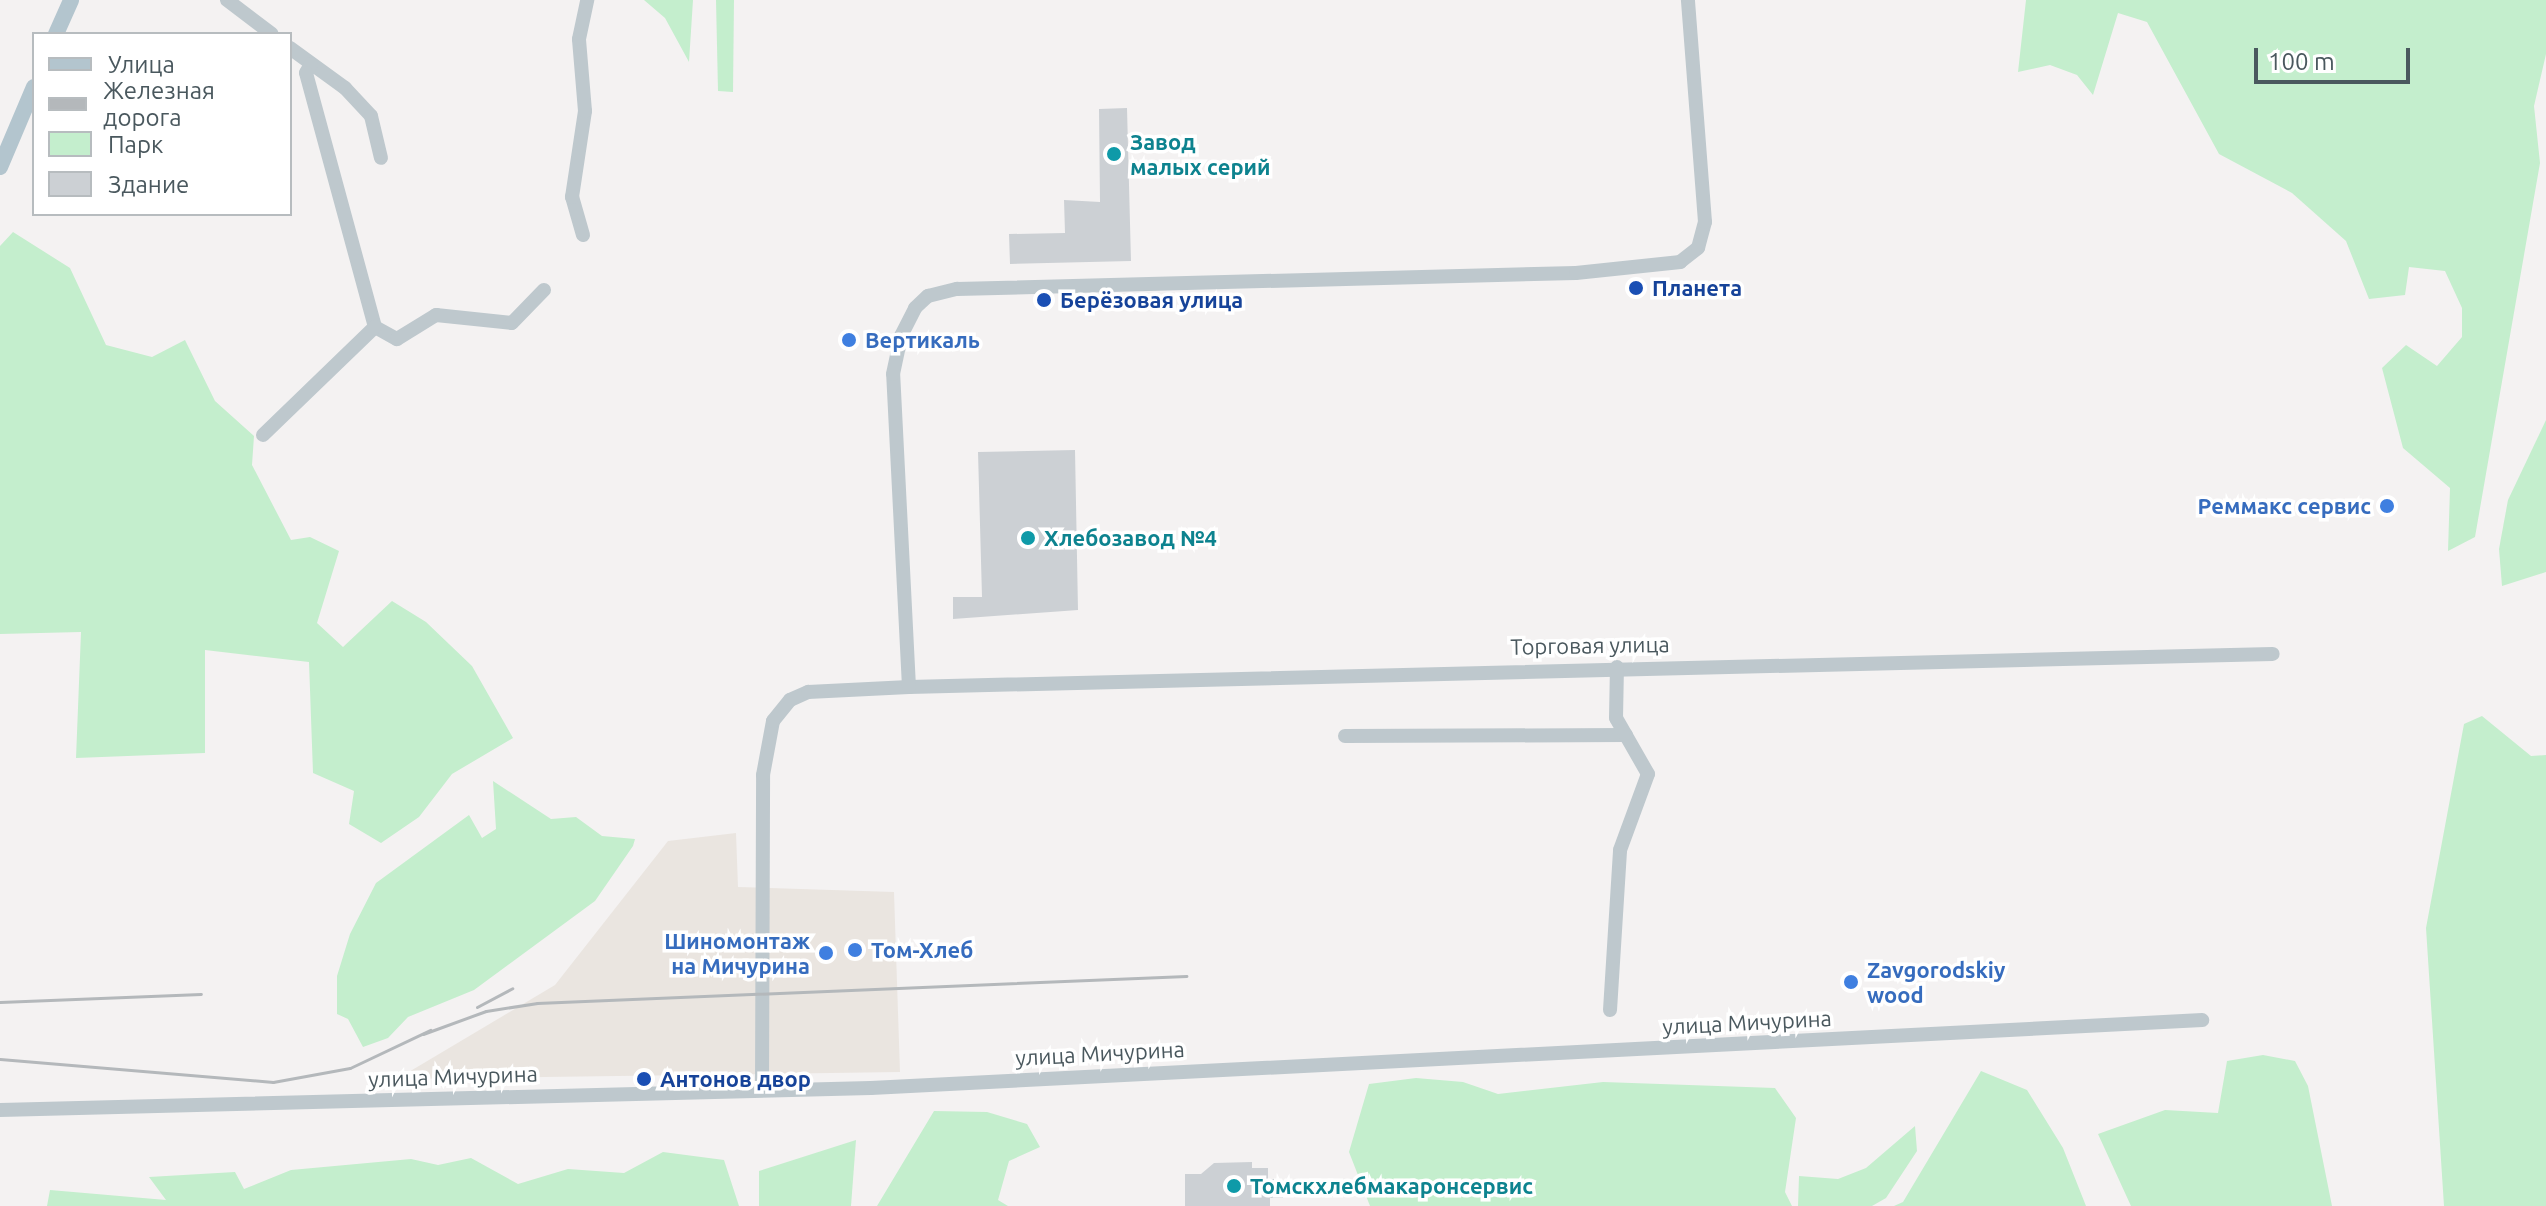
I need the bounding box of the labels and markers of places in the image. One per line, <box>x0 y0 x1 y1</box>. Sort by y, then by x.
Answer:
place label: Завод малых серий <box>1130 128 1270 180</box>
marker: Завод малых серий <box>1105 145 1123 163</box>
place label: Планета <box>1652 275 1742 301</box>
marker: Планета <box>1627 279 1645 297</box>
place label: Берёзовая улица <box>1060 287 1243 313</box>
marker: Берёзовая улица <box>1035 291 1053 309</box>
place label: Вертикаль <box>865 327 980 353</box>
marker: Вертикаль <box>840 331 858 349</box>
place label: Реммакс сервис <box>2197 493 2371 519</box>
marker: Реммакс сервис <box>2378 497 2396 515</box>
place label: Хлебозавод №4 <box>1044 525 1217 551</box>
marker: Хлебозавод №4 <box>1019 529 1037 547</box>
place label: Шиномонтаж на Мичурина <box>664 927 810 978</box>
place label: Том-Хлеб <box>871 937 973 963</box>
marker: Том-Хлеб <box>846 941 864 959</box>
marker: Шиномонтаж на Мичурина <box>817 944 835 962</box>
place label: Zavgorodskiy wood <box>1867 956 2005 1008</box>
marker: Zavgorodskiy wood <box>1842 973 1860 991</box>
place label: Антонов двор <box>660 1066 811 1092</box>
marker: Антонов двор <box>635 1070 653 1088</box>
place label: Томскхлебмакаронсервис <box>1250 1173 1533 1199</box>
marker: Томскхлебмакаронсервис <box>1225 1177 1243 1195</box>

